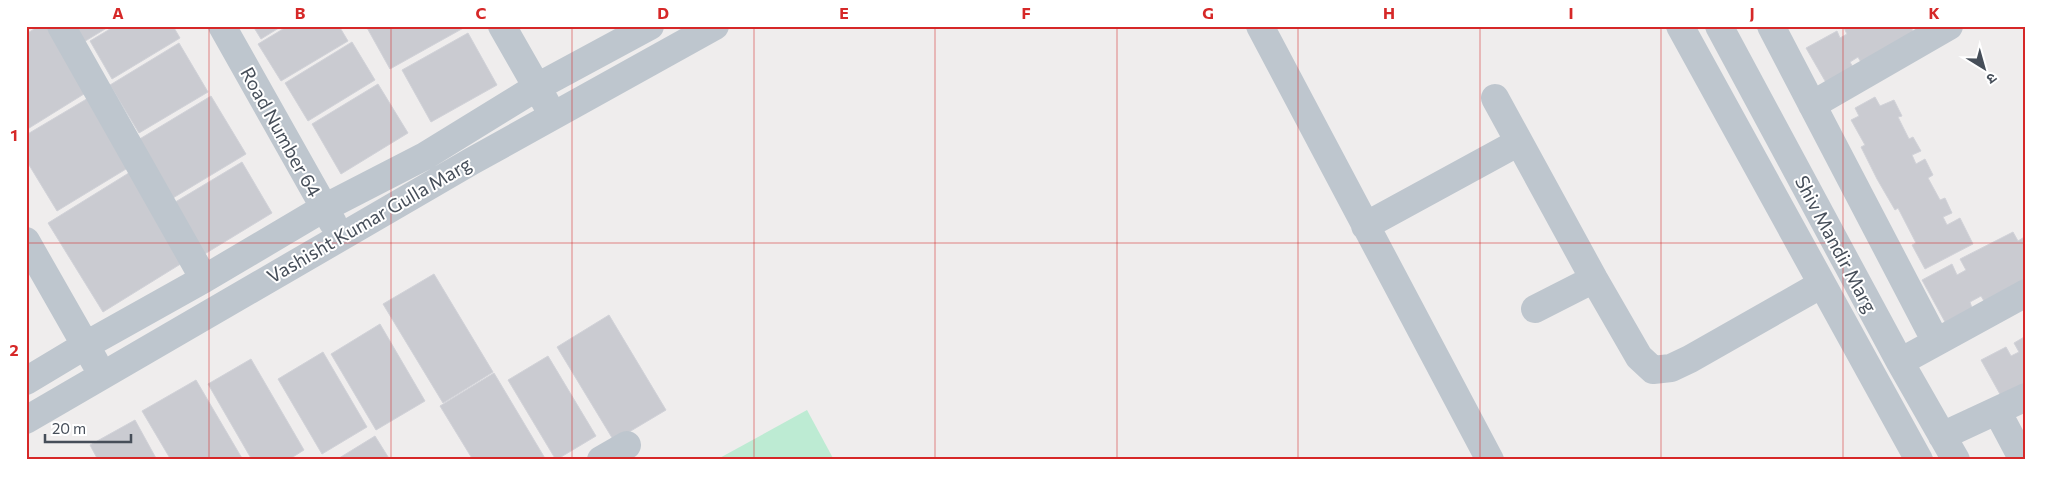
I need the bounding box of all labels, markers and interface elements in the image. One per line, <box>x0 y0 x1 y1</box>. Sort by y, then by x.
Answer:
text: A <box>112 3 124 22</box>
text: B <box>295 3 306 22</box>
text: C <box>476 3 487 22</box>
text: D <box>657 3 669 22</box>
text: E <box>839 3 849 22</box>
text: F <box>1021 3 1031 22</box>
text: G <box>1202 3 1214 22</box>
text: H <box>1383 3 1395 22</box>
text: I <box>1568 3 1574 22</box>
text: J <box>1749 3 1755 22</box>
text: K <box>1928 3 1940 22</box>
north arrow <box>1960 42 2010 92</box>
street label: Road Number 64 <box>236 63 327 201</box>
text: उ <box>1983 70 2001 89</box>
text: 1 <box>10 125 18 144</box>
street label: Vashisht Kumar Gulla Marg <box>263 152 475 287</box>
street label: Shiv Mandir Marg <box>1791 171 1882 316</box>
text: 2 <box>9 340 19 359</box>
scale bar <box>45 411 131 443</box>
text: 20 m <box>52 419 86 437</box>

